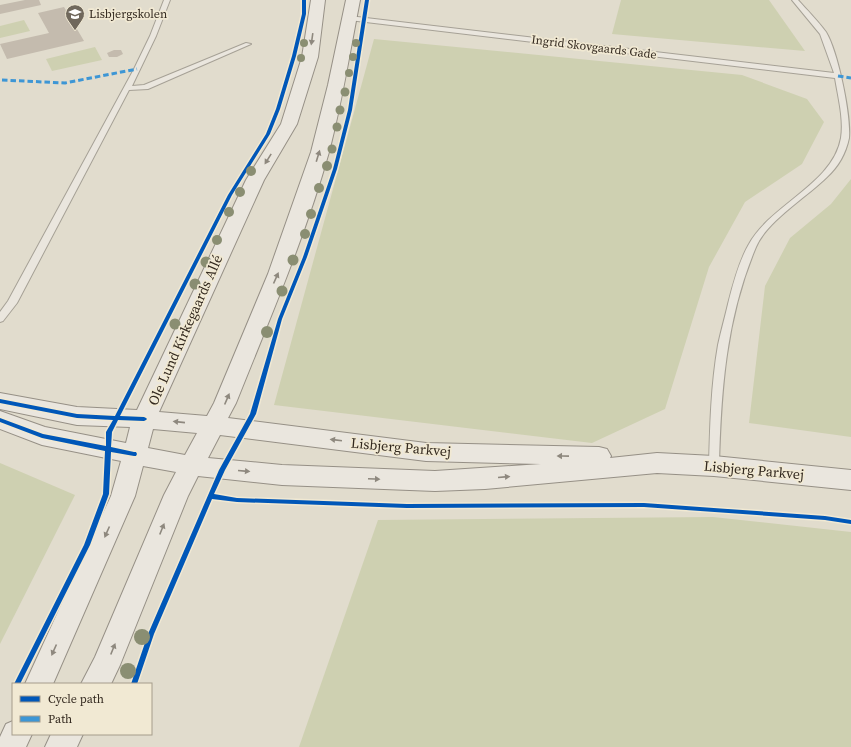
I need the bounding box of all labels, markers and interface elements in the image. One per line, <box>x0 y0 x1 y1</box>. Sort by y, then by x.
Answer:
school or university icon: Lisbjergskolen <box>64 3 86 31</box>
place label: Lisbjergskolen <box>89 6 167 22</box>
street label: Ingrid Skovgaards Gade <box>530 31 658 63</box>
one-way arrow <box>309 33 315 45</box>
one-way arrow <box>315 149 321 161</box>
one-way arrow <box>264 153 271 165</box>
street label: Ole Lund Kirkegaards Allé <box>143 251 227 409</box>
one-way arrow <box>273 273 279 284</box>
one-way arrow <box>224 393 230 404</box>
one-way arrow <box>173 419 185 426</box>
street label: Lisbjerg Parkvej <box>350 433 452 461</box>
one-way arrow <box>330 437 342 444</box>
one-way arrow <box>556 453 569 459</box>
street label: Lisbjerg Parkvej <box>703 456 805 484</box>
one-way arrow <box>238 468 250 475</box>
one-way arrow <box>498 474 510 481</box>
one-way arrow <box>368 476 380 483</box>
one-way arrow <box>159 523 165 534</box>
one-way arrow <box>104 526 110 537</box>
one-way arrow <box>110 643 116 655</box>
one-way arrow <box>51 645 57 656</box>
legend <box>12 683 152 735</box>
text: Cycle path <box>48 691 104 707</box>
text: Path <box>48 711 72 727</box>

